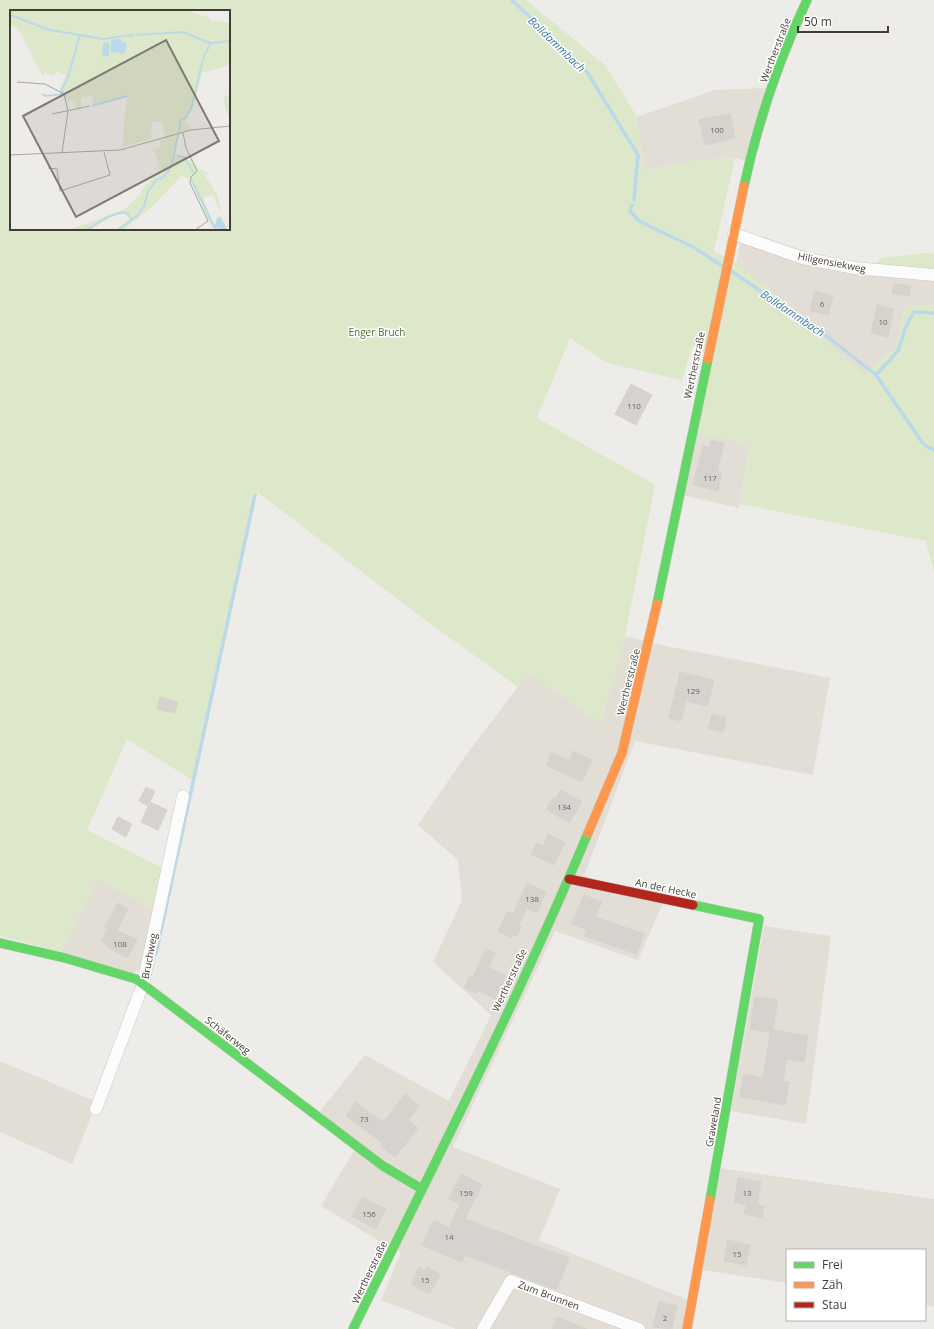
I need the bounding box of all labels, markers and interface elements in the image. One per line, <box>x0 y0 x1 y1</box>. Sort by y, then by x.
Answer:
scale bar <box>798 8 888 34</box>
inset map <box>10 10 230 230</box>
water label: Bolldammbach <box>525 13 589 75</box>
text: 50 m <box>804 13 832 30</box>
street label: Wertherstraße <box>756 15 794 84</box>
house number: 100 <box>710 124 724 135</box>
street label: Hiligensiekweg <box>797 249 868 276</box>
water label: Bolldammbach <box>758 286 828 340</box>
house number: 6 <box>820 298 825 309</box>
house number: 10 <box>878 316 888 327</box>
park label: Enger Bruch <box>348 325 406 339</box>
street label: Wertherstraße <box>680 330 708 400</box>
house number: 110 <box>627 400 641 411</box>
house number: 117 <box>703 472 717 483</box>
street label: Wertherstraße <box>613 647 643 717</box>
house number: 129 <box>686 685 700 696</box>
house number: 134 <box>557 801 571 812</box>
street label: An der Hecke <box>634 875 698 901</box>
house number: 138 <box>525 893 539 904</box>
street label: Bruchweg <box>138 931 160 980</box>
house number: 108 <box>113 938 127 949</box>
street label: Wertherstraße <box>488 946 530 1014</box>
street label: Schäferweg <box>202 1013 254 1057</box>
street label: Graweland <box>702 1096 724 1148</box>
house number: 73 <box>359 1113 369 1124</box>
house number: 159 <box>459 1187 473 1198</box>
house number: 13 <box>742 1187 752 1198</box>
house number: 156 <box>362 1208 376 1219</box>
house number: 14 <box>444 1231 454 1242</box>
street label: Wertherstraße <box>348 1238 390 1306</box>
house number: 15 <box>732 1248 742 1259</box>
legend <box>786 1249 926 1321</box>
text: Frei <box>822 1256 843 1273</box>
house number: 15 <box>420 1274 430 1285</box>
text: Zäh <box>822 1276 843 1293</box>
street label: Zum Brunnen <box>516 1277 582 1313</box>
text: Stau <box>822 1296 847 1313</box>
house number: 2 <box>663 1312 668 1323</box>

